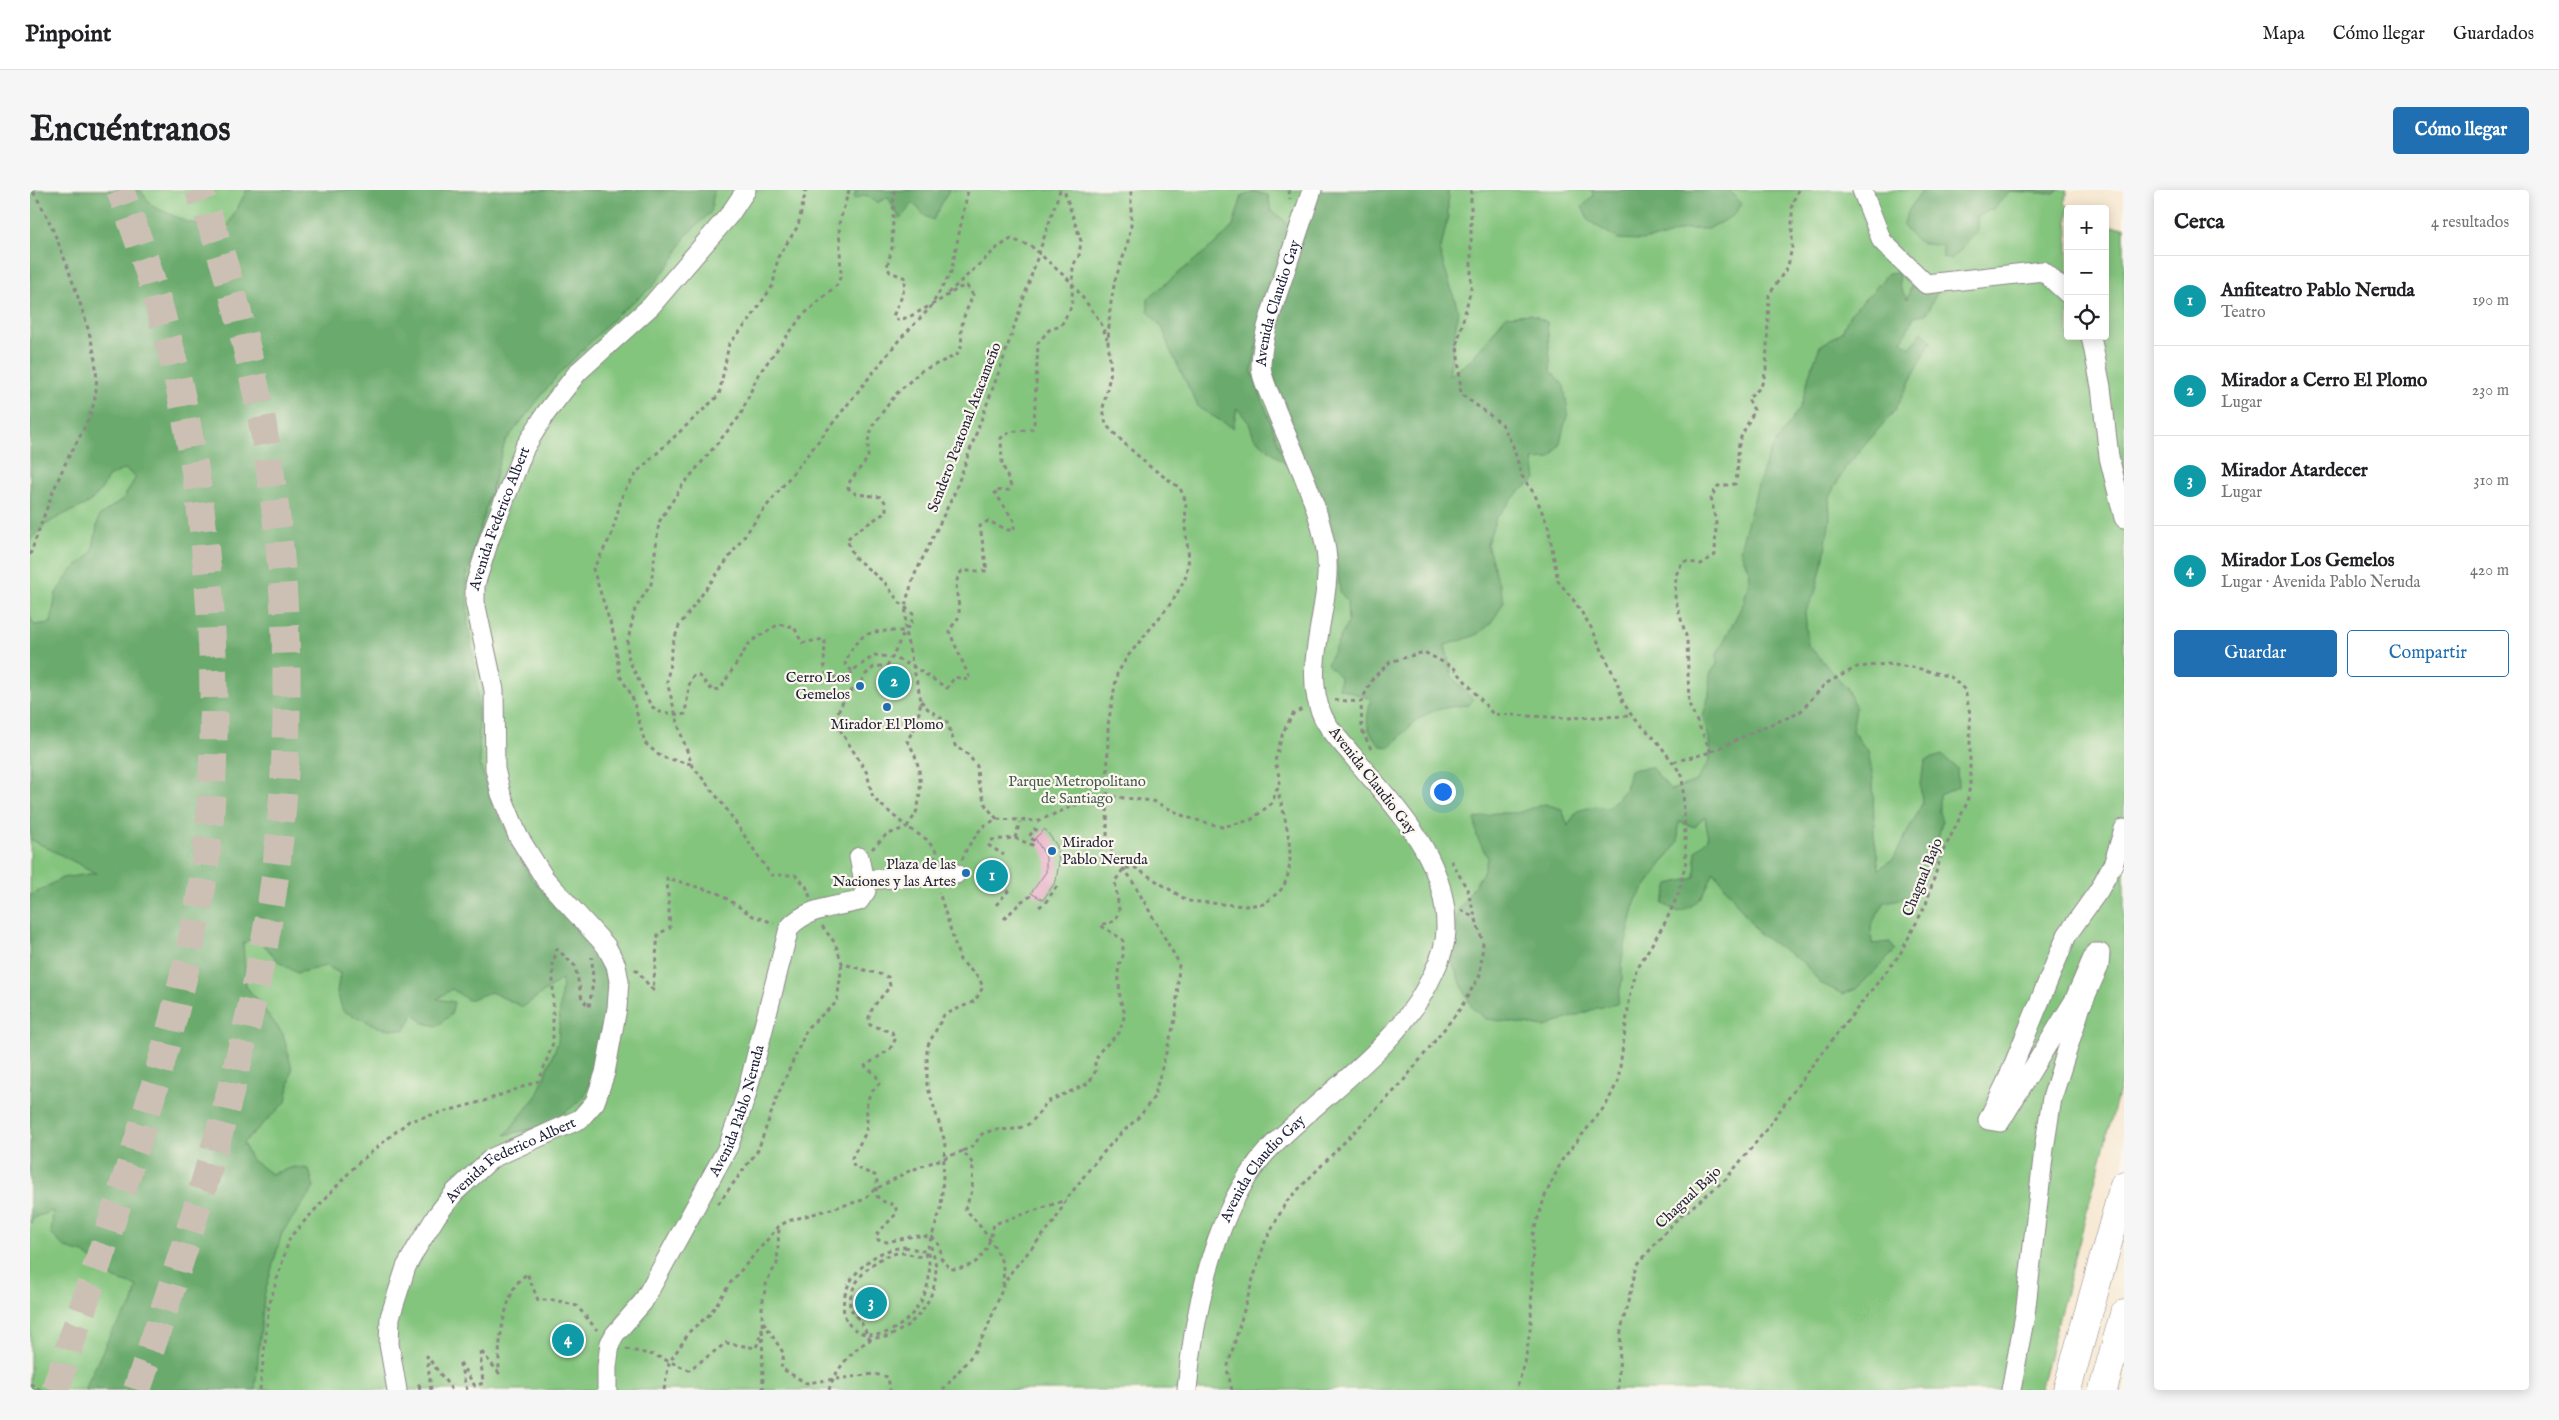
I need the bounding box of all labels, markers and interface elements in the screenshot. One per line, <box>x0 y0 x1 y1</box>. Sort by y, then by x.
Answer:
text: Pinpoint <box>25 19 111 50</box>
text: Mapa <box>2262 23 2305 46</box>
text: Cómo llegar <box>2333 23 2425 46</box>
text: Guardados <box>2453 23 2534 46</box>
button: Cómo llegar <box>2393 107 2529 154</box>
text: Encuéntranos <box>30 108 230 153</box>
map controls <box>2064 205 2109 340</box>
button: + <box>2064 205 2109 250</box>
text: Cerca <box>2174 209 2224 236</box>
text: 4 resultados <box>2431 213 2509 233</box>
street label: Avenida Claudio Gay <box>1252 237 1305 368</box>
button: − <box>2064 250 2109 295</box>
text: Anfiteatro Pablo Neruda <box>2221 279 2415 303</box>
text: 1 <box>2187 291 2193 311</box>
text: 190 m <box>2472 291 2509 311</box>
button: locate <box>2064 295 2109 340</box>
text: Teatro <box>2221 303 2266 323</box>
street label: Sendero Peatonal Atacameño <box>923 340 1006 515</box>
text: Mirador a Cerro El Plomo <box>2221 369 2427 393</box>
text: 2 <box>2186 381 2194 401</box>
text: 230 m <box>2472 381 2509 401</box>
text: Lugar <box>2221 393 2262 413</box>
street label: Avenida Federico Albert <box>465 444 534 594</box>
text: Mirador Atardecer <box>2221 459 2368 483</box>
text: 3 <box>2187 471 2193 491</box>
text: 310 m <box>2473 471 2509 491</box>
text: Lugar <box>2221 483 2262 503</box>
text: Mirador Los Gemelos <box>2221 549 2395 573</box>
text: 4 <box>2186 561 2194 581</box>
text: 420 m <box>2470 561 2509 581</box>
text: Lugar · Avenida Pablo Neruda <box>2221 573 2421 593</box>
button: Guardar <box>2174 630 2337 677</box>
button: Compartir <box>2347 630 2509 677</box>
pin: 2 <box>878 663 910 701</box>
place label: Cerro Los Gemelos <box>786 668 850 704</box>
marker: Cerro Los Gemelos <box>854 680 866 692</box>
marker: Mirador El Plomo <box>881 701 893 713</box>
place label: Mirador El Plomo <box>830 715 944 734</box>
street label: Avenida Claudio Gay <box>1324 722 1421 838</box>
park label: Parque Metropolitano de Santiago <box>1008 772 1146 808</box>
your location <box>1430 779 1456 805</box>
place label: Mirador Pablo Neruda <box>1062 833 1148 869</box>
street label: Chagual Bajo <box>1898 835 1947 919</box>
marker: Mirador Pablo Neruda <box>1046 845 1058 857</box>
place label: Plaza de las Naciones y las Artes <box>832 855 956 891</box>
pin: 1 <box>976 857 1008 895</box>
marker: Plaza de las Naciones y las Artes <box>960 867 972 879</box>
street label: Avenida Pablo Neruda <box>704 1042 769 1181</box>
street label: Avenida Claudio Gay <box>1216 1111 1310 1226</box>
street label: Avenida Federico Albert <box>441 1113 579 1207</box>
street label: Chagual Bajo <box>1651 1162 1725 1233</box>
pin: 3 <box>855 1284 887 1322</box>
pin: 4 <box>552 1321 584 1359</box>

